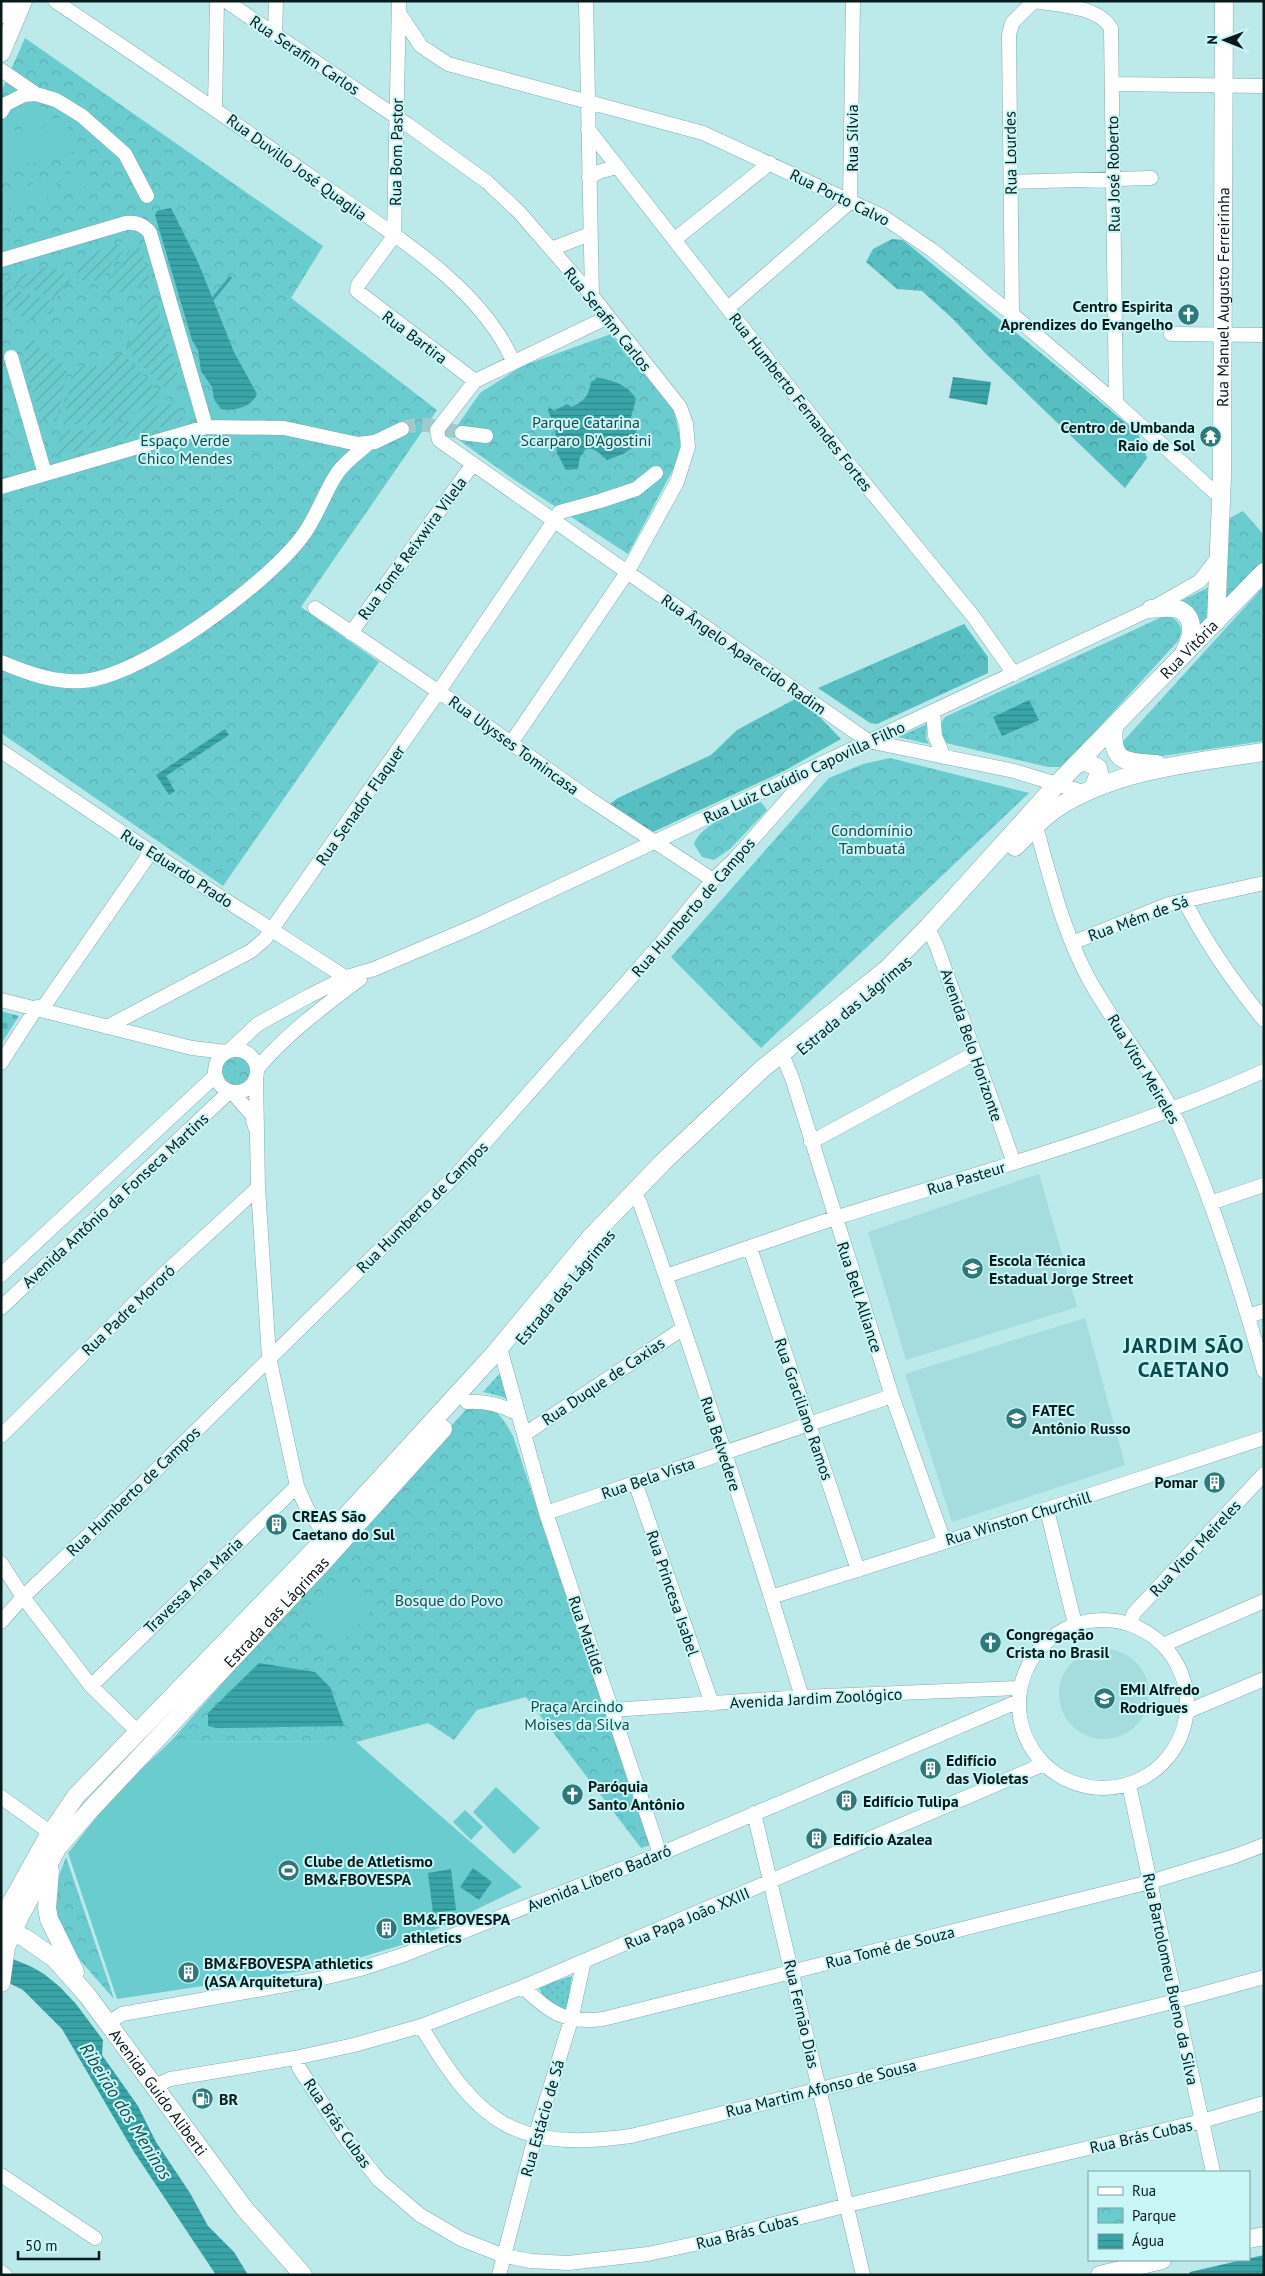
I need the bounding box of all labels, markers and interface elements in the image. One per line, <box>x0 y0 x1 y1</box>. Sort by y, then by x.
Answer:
street label: Rua Serafim Carlos <box>246 11 364 99</box>
north arrow <box>1200 15 1250 65</box>
text: N <box>1203 35 1221 45</box>
street label: Rua Bom Pastor <box>385 97 407 206</box>
street label: Rua Sílvia <box>842 104 862 172</box>
street label: Rua Duvillo José Quaglia <box>223 109 371 225</box>
street label: Rua Lourdes <box>999 111 1021 195</box>
street label: Rua José Roberto <box>1102 116 1124 232</box>
street label: Rua Porto Calvo <box>787 164 893 230</box>
street label: Rua Manuel Augusto Ferreirinha <box>1212 187 1233 407</box>
street label: Rua Serafim Carlos <box>560 263 656 375</box>
place label: Centro Espirita Aprendizes do Evangelho <box>1001 296 1173 334</box>
church icon: Centro Espirita Aprendizes do Evangelho <box>1177 303 1201 327</box>
street label: Rua Bartira <box>378 306 452 368</box>
street label: Rua Humberto Fernandes Fortes <box>725 309 877 496</box>
park label: Parque Catarina Scarparo D'Agostini <box>520 412 652 450</box>
place label: Centro de Umbanda Raio de Sol <box>1060 417 1195 455</box>
temple icon: Centro de Umbanda Raio de Sol <box>1199 424 1223 448</box>
park label: Espaço Verde Chico Mendes <box>138 430 233 468</box>
street label: Rua Tomé Reixwira Vilela <box>353 473 471 623</box>
street label: Rua Ângelo Aparecido Radim <box>658 589 830 719</box>
street label: Rua Vitória <box>1155 615 1222 683</box>
street label: Rua Ulysses Tomincasa <box>445 691 583 799</box>
street label: Rua Luiz Claúdio Capovilla Filho <box>700 716 908 828</box>
street label: Rua Senador Flaquer <box>311 741 409 869</box>
park label: Condomínio Tambuatá <box>831 820 913 858</box>
street label: Rua Eduardo Prado <box>117 824 237 912</box>
street label: Rua Humberto de Campos <box>627 833 759 981</box>
street label: Rua Mém de Sá <box>1085 891 1191 945</box>
street label: Estrada das Lágrimas <box>792 951 916 1059</box>
street label: Avenida Belo Horizonte <box>937 966 1007 1124</box>
street label: Rua Vitor Meireles <box>1103 1010 1185 1128</box>
street label: Avenida Antônio da Fonseca Martins <box>18 1108 213 1292</box>
street label: Rua Humberto de Campos <box>352 1137 492 1277</box>
street label: Rua Pasteur <box>924 1156 1008 1199</box>
street label: Estrada das Lágrimas <box>511 1225 619 1349</box>
street label: Rua Bell Alliance <box>833 1239 887 1355</box>
place label: Escola Técnica Estadual Jorge Street <box>989 1250 1134 1288</box>
school or university icon: Escola Técnica Estadual Jorge Street <box>961 1257 985 1281</box>
street label: Rua Padre Mororó <box>77 1260 179 1360</box>
street label: Rua Duque de Caxias <box>538 1332 668 1430</box>
district label: JARDIM SÃO CAETANO <box>1122 1332 1245 1383</box>
street label: Rua Graciliano Ramos <box>770 1335 838 1483</box>
street label: Rua Belvedere <box>696 1394 746 1494</box>
place label: FATEC Antônio Russo <box>1032 1400 1131 1438</box>
school or university icon: FATEC Antônio Russo <box>1004 1407 1028 1431</box>
street label: Rua Humberto de Campos <box>62 1422 204 1560</box>
street label: Rua Bela Vista <box>599 1453 697 1503</box>
building icon: Pomar <box>1202 1470 1226 1494</box>
place label: Pomar <box>1154 1472 1198 1492</box>
street label: Rua Winston Churchill <box>943 1486 1094 1550</box>
street label: Rua Vitor Meireles <box>1145 1495 1245 1600</box>
place label: CREAS São Caetano do Sul <box>292 1506 395 1544</box>
building icon: CREAS São Caetano do Sul <box>264 1513 288 1537</box>
street label: Rua Princesa Isabel <box>642 1527 704 1659</box>
street label: Travessa Ana Maria <box>139 1533 247 1637</box>
street label: Estrada das Lágrimas <box>219 1552 333 1671</box>
park label: Bosque do Povo <box>395 1590 503 1610</box>
street label: Rua Matilde <box>564 1593 610 1677</box>
place label: Congregação Crista no Brasil <box>1006 1624 1109 1662</box>
church icon: Congregação Crista no Brasil <box>978 1631 1002 1655</box>
place label: EMI Alfredo Rodrigues <box>1120 1679 1200 1717</box>
street label: Avenida Jardim Zoológico <box>729 1683 903 1713</box>
school or university icon: EMI Alfredo Rodrigues <box>1092 1686 1116 1710</box>
park label: Praça Arcindo Moises da Silva <box>524 1696 630 1734</box>
place label: Edifício das Violetas <box>946 1750 1029 1788</box>
building icon: Edifício das Violetas <box>918 1757 942 1781</box>
place label: Paróquia Santo Antônio <box>588 1776 685 1814</box>
church icon: Paróquia Santo Antônio <box>560 1783 584 1807</box>
building icon: Edifício Tulipa <box>835 1789 859 1813</box>
place label: Edifício Tulipa <box>863 1791 959 1811</box>
building icon: Edifício Azalea <box>805 1827 829 1851</box>
place label: Edifício Azalea <box>833 1829 933 1849</box>
street label: Avenida Líbero Badaró <box>524 1840 674 1916</box>
place label: Clube de Atletismo BM&FBOVESPA <box>304 1851 433 1889</box>
sports icon: Clube de Atletismo BM&FBOVESPA <box>276 1858 300 1882</box>
street label: Rua Bartolomeu Bueno da Silva <box>1139 1871 1203 2087</box>
street label: Rua Papa João XXIII <box>621 1883 753 1953</box>
place label: BM&FBOVESPA athletics <box>403 1909 510 1947</box>
building icon: BM&FBOVESPA athletics <box>375 1916 399 1940</box>
street label: Rua Tomé de Souza <box>823 1921 957 1973</box>
place label: BM&FBOVESPA athletics (ASA Arquitetura) <box>204 1953 373 1991</box>
street label: Rua Fernão Dias <box>780 1958 824 2071</box>
building icon: BM&FBOVESPA athletics (ASA Arquitetura) <box>176 1960 200 1984</box>
street label: Avenida Guido Aliberti <box>105 2025 212 2160</box>
water label: Ribeirão dos Meninos <box>75 2038 178 2184</box>
street label: Rua Martim Afonso de Sousa <box>724 2055 918 2121</box>
street label: Rua Estácio de Sá <box>516 2057 568 2179</box>
street label: Rua Brás Cubas <box>300 2074 376 2172</box>
fuel station icon: BR <box>191 2087 215 2111</box>
place label: BR <box>219 2089 238 2109</box>
street label: Rua Brás Cubas <box>1088 2114 1195 2158</box>
legend <box>1088 2171 1250 2261</box>
text: Rua <box>1132 2181 1156 2200</box>
text: Parque <box>1132 2206 1176 2225</box>
street label: Rua Brás Cubas <box>694 2209 800 2253</box>
scale bar <box>18 2228 99 2260</box>
text: Água <box>1132 2231 1164 2250</box>
text: 50 m <box>25 2236 58 2255</box>

